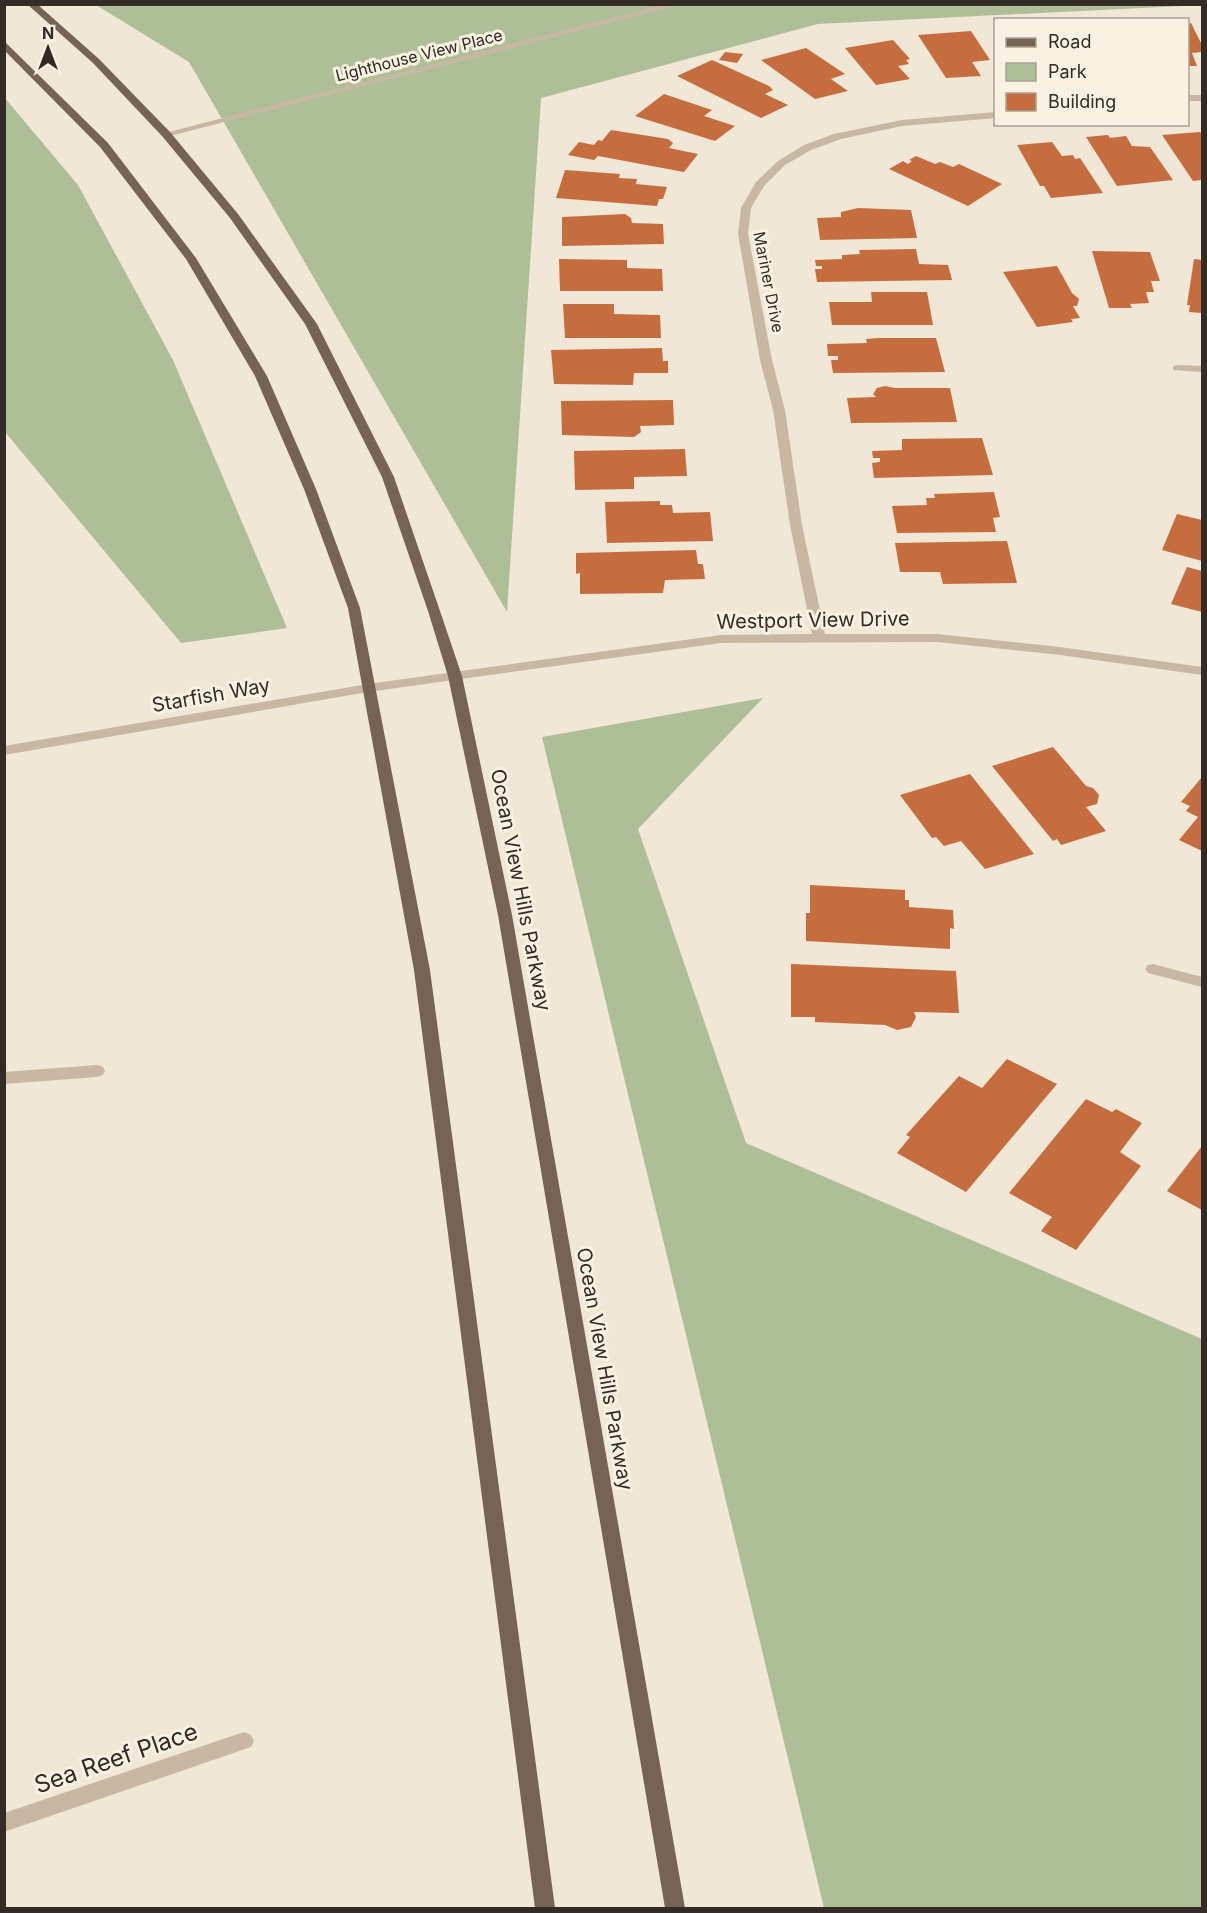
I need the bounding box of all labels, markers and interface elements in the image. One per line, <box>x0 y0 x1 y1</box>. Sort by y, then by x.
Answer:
north arrow <box>18 18 78 78</box>
legend <box>994 18 1189 126</box>
text: N <box>42 23 54 43</box>
street label: Lighthouse View Place <box>333 25 505 85</box>
text: Road <box>1048 31 1091 52</box>
text: Park <box>1048 61 1087 82</box>
text: Building <box>1048 91 1116 112</box>
street label: Mariner Drive <box>749 230 789 334</box>
street label: Westport View Drive <box>716 606 910 634</box>
street label: Starfish Way <box>150 673 272 717</box>
street label: Ocean View Hills Parkway <box>486 767 556 1013</box>
street label: Ocean View Hills Parkway <box>572 1246 638 1492</box>
street label: Sea Reef Place <box>30 1716 202 1800</box>

